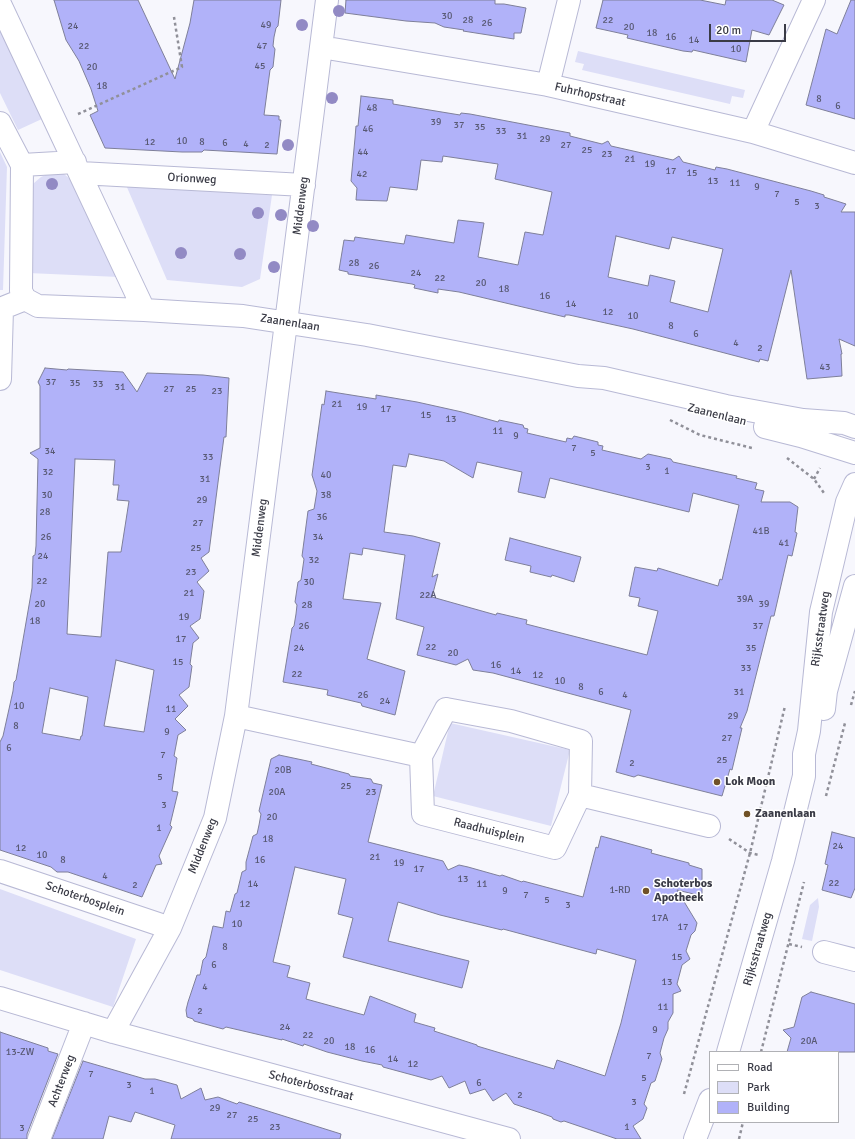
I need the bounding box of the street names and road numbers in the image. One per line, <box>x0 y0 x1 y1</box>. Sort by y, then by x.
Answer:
street label: Fuhrhopstraat <box>553 80 627 110</box>
street label: Orionweg <box>167 171 217 187</box>
street label: Middenweg <box>290 176 312 236</box>
street label: Zaanenlaan <box>259 311 321 335</box>
street label: Zaanenlaan <box>686 401 748 429</box>
street label: Middenweg <box>249 498 271 558</box>
street label: Rijksstraatweg <box>809 590 833 668</box>
street label: Raadhuisplein <box>452 815 526 847</box>
street label: Middenweg <box>185 816 221 876</box>
street label: Schoterbosplein <box>43 879 127 919</box>
street label: Rijksstraatweg <box>741 910 775 988</box>
street label: Achterweg <box>45 1053 79 1109</box>
street label: Schoterbosstraat <box>267 1068 355 1104</box>

